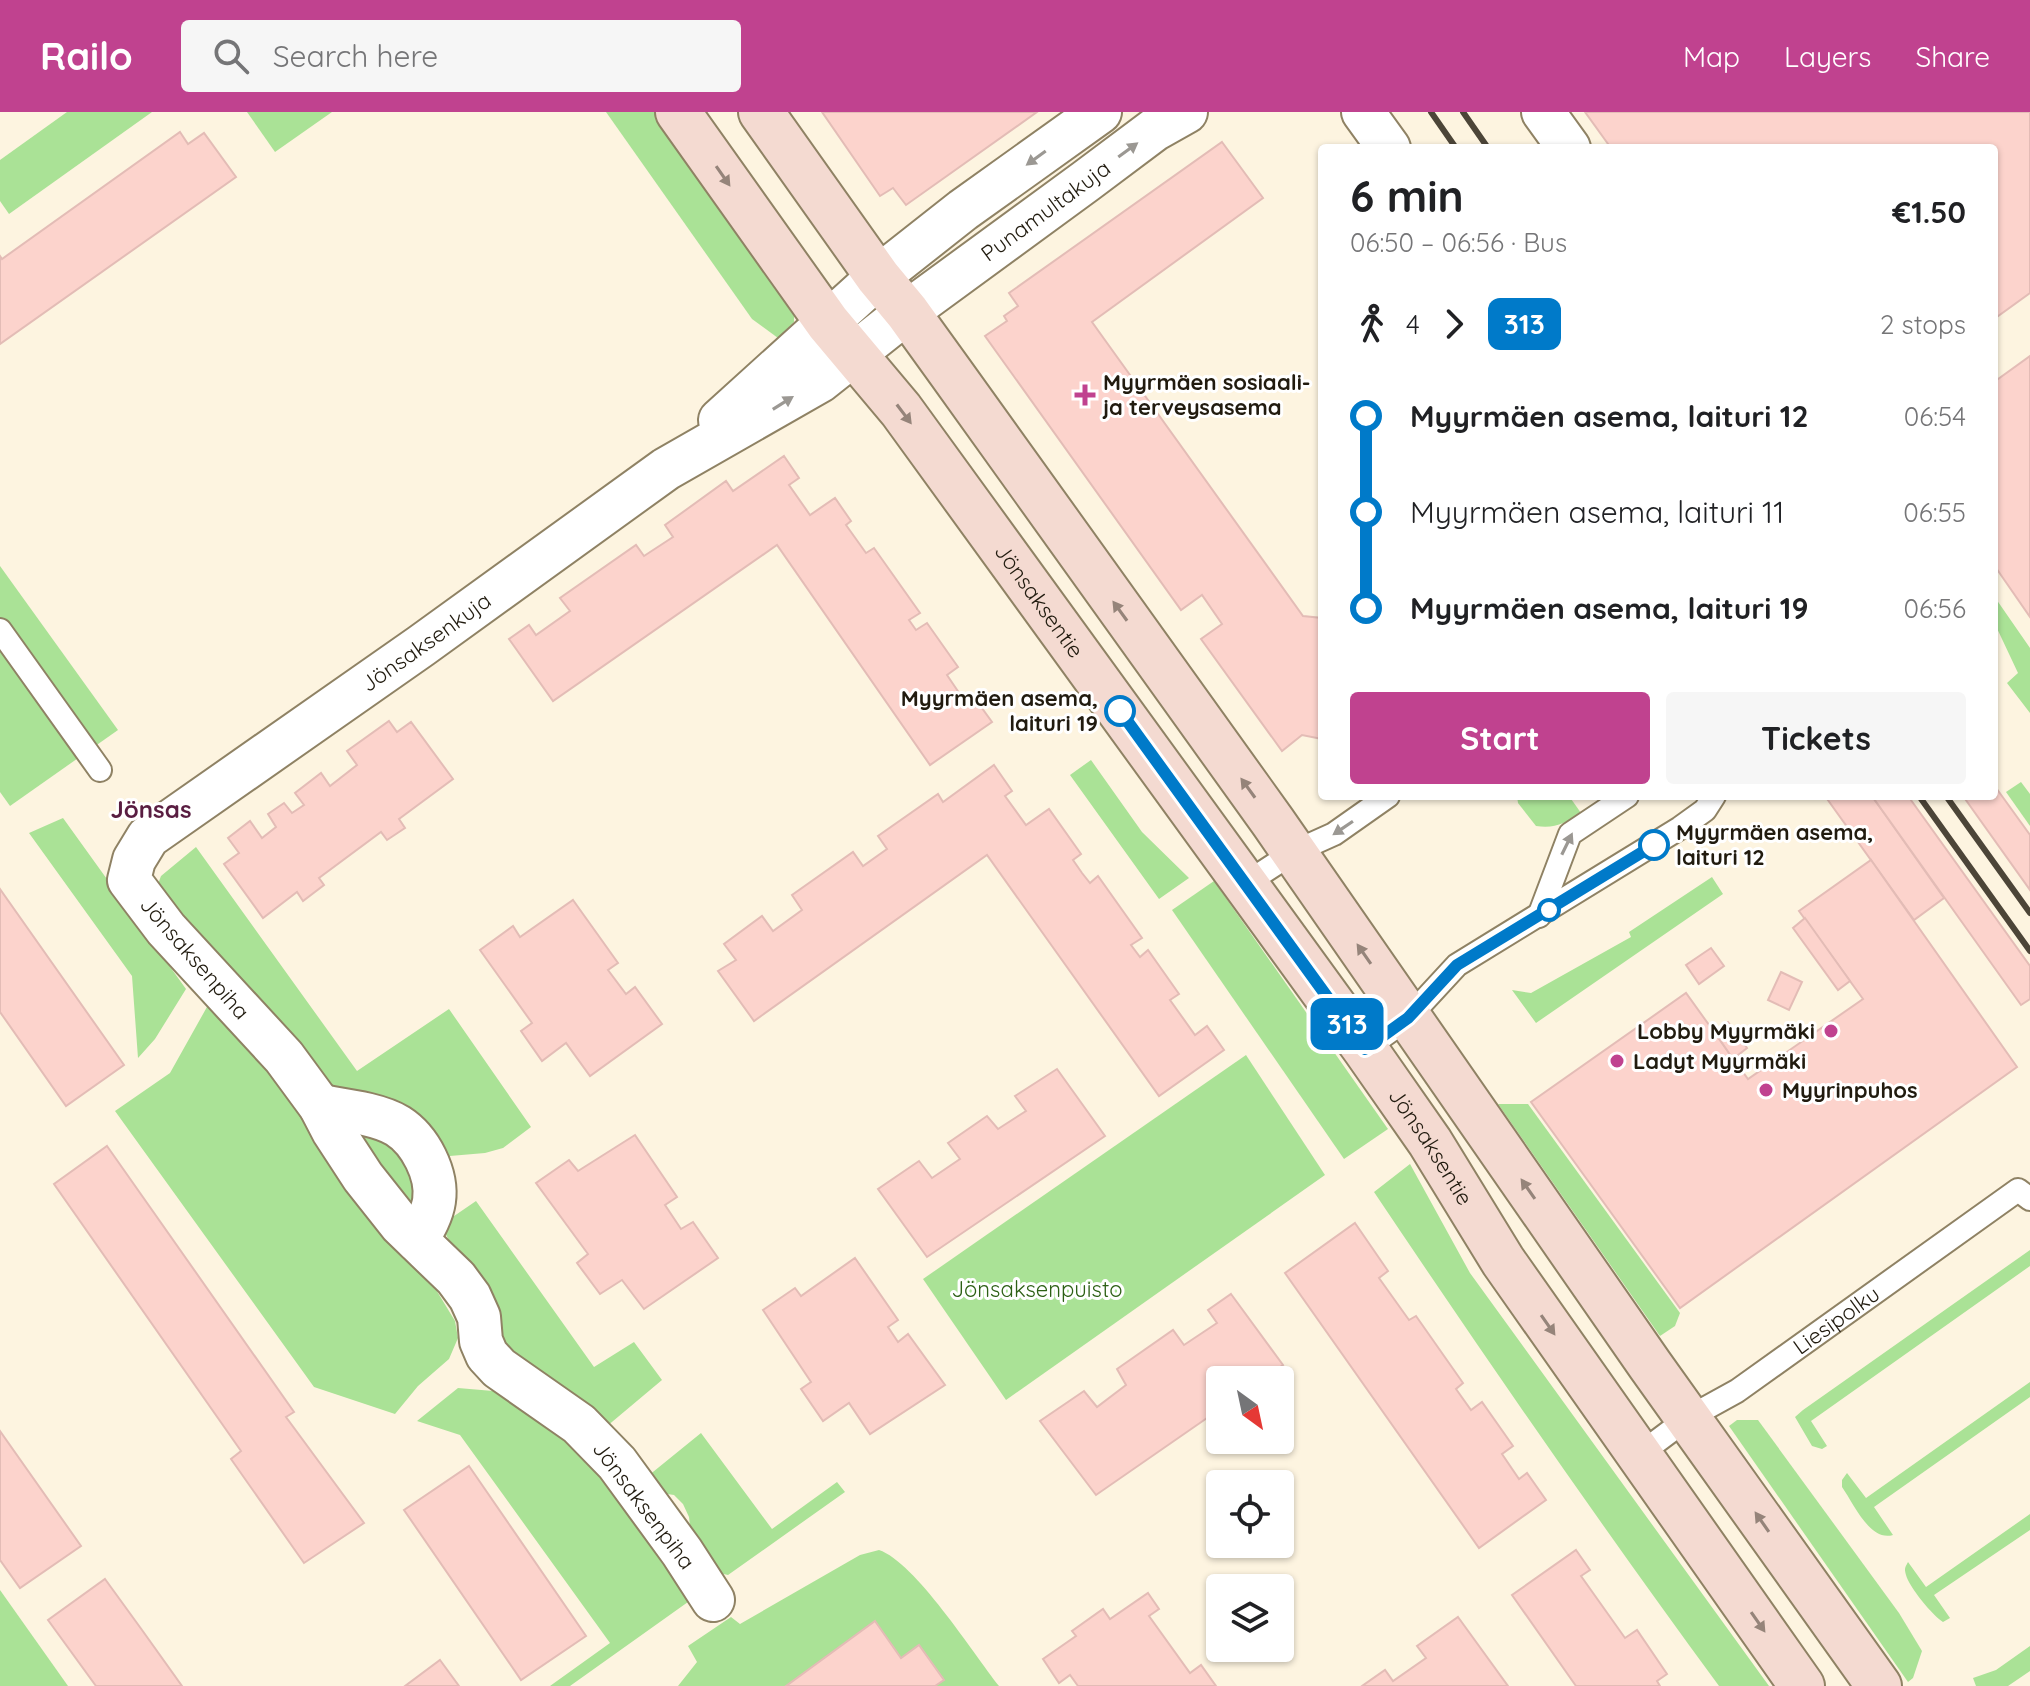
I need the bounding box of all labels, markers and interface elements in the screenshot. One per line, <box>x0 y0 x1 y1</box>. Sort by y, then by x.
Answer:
search box <box>181 20 741 92</box>
text: Railo <box>40 32 133 80</box>
icon: search <box>209 34 253 78</box>
text: Search here <box>273 37 438 75</box>
text: Map <box>1683 39 1740 74</box>
text: Layers <box>1784 39 1871 74</box>
text: Share <box>1915 39 1990 74</box>
one-way arrow <box>1117 142 1138 158</box>
one-way arrow <box>1026 149 1047 165</box>
street label: Punamultakuja <box>975 154 1116 267</box>
one-way arrow <box>715 165 730 186</box>
text: 6 min <box>1350 168 1464 223</box>
text: €1.50 <box>1892 193 1966 231</box>
text: 06:50 – 06:56 · Bus <box>1350 226 1567 259</box>
icon: walk <box>1350 302 1394 346</box>
icon: forward <box>1432 302 1476 346</box>
text: 313 <box>1504 306 1545 341</box>
text: 4 <box>1406 308 1420 341</box>
text: 2 stops <box>1880 308 1966 341</box>
place label: Myyrmäen sosiaali- ja terveysasema <box>1102 368 1311 421</box>
marker: Myyrmäen sosiaali- ja terveysasema <box>1074 384 1096 406</box>
one-way arrow <box>772 397 794 411</box>
text: Myyrmäen asema, laituri 12 <box>1410 397 1809 435</box>
text: 06:54 <box>1904 400 1966 433</box>
one-way arrow <box>895 404 911 424</box>
text: Myyrmäen asema, laituri 11 <box>1410 493 1784 531</box>
text: 06:55 <box>1903 496 1966 529</box>
street label: Jönsaksentie <box>989 538 1090 663</box>
street label: Jönsaksenkuja <box>355 586 496 698</box>
text: Myyrmäen asema, laituri 19 <box>1410 589 1809 627</box>
text: 06:56 <box>1904 592 1966 625</box>
one-way arrow <box>1113 600 1128 621</box>
place label: Myyrmäen asema, laituri 19 <box>901 684 1098 737</box>
button: Start <box>1350 692 1650 784</box>
button: Tickets <box>1666 692 1966 784</box>
marker: Myyrmäen asema, laituri 19 <box>1105 696 1135 726</box>
one-way arrow <box>1241 778 1257 799</box>
district label: Jönsas <box>111 794 191 824</box>
place label: Myyrmäen asema, laituri 12 <box>1676 818 1873 871</box>
one-way arrow <box>1332 820 1354 834</box>
marker: Myyrmäen asema, laituri 12 <box>1639 830 1669 860</box>
one-way arrow <box>1560 832 1574 855</box>
street label: Jönsaksenpiha <box>134 891 256 1025</box>
unlabelled marker <box>1538 899 1560 921</box>
one-way arrow <box>1357 943 1372 964</box>
line badge: 313 <box>1301 998 1393 1050</box>
text: 313 <box>1327 1006 1367 1041</box>
place label: Lobby Myyrmäki <box>1637 1017 1815 1045</box>
marker: Lobby Myyrmäki <box>1822 1022 1840 1040</box>
place label: Ladyt Myyrmäki <box>1633 1047 1806 1075</box>
marker: Ladyt Myyrmäki <box>1608 1052 1626 1070</box>
place label: Myyrinpuhos <box>1782 1076 1918 1104</box>
marker: Myyrinpuhos <box>1757 1081 1775 1099</box>
street label: Jönsaksentie <box>1383 1083 1479 1210</box>
one-way arrow <box>1521 1179 1536 1200</box>
park label: Jönsaksenpuisto <box>951 1275 1123 1303</box>
street label: Liesipolku <box>1788 1280 1885 1360</box>
one-way arrow <box>1540 1314 1556 1336</box>
north arrow <box>1206 1366 1294 1454</box>
map controls <box>1206 1366 1294 1662</box>
street label: Jönsaksenpiha <box>587 1435 701 1575</box>
button: locate <box>1206 1470 1294 1558</box>
one-way arrow <box>1755 1512 1770 1533</box>
button: layers <box>1206 1574 1294 1662</box>
one-way arrow <box>1750 1612 1765 1633</box>

